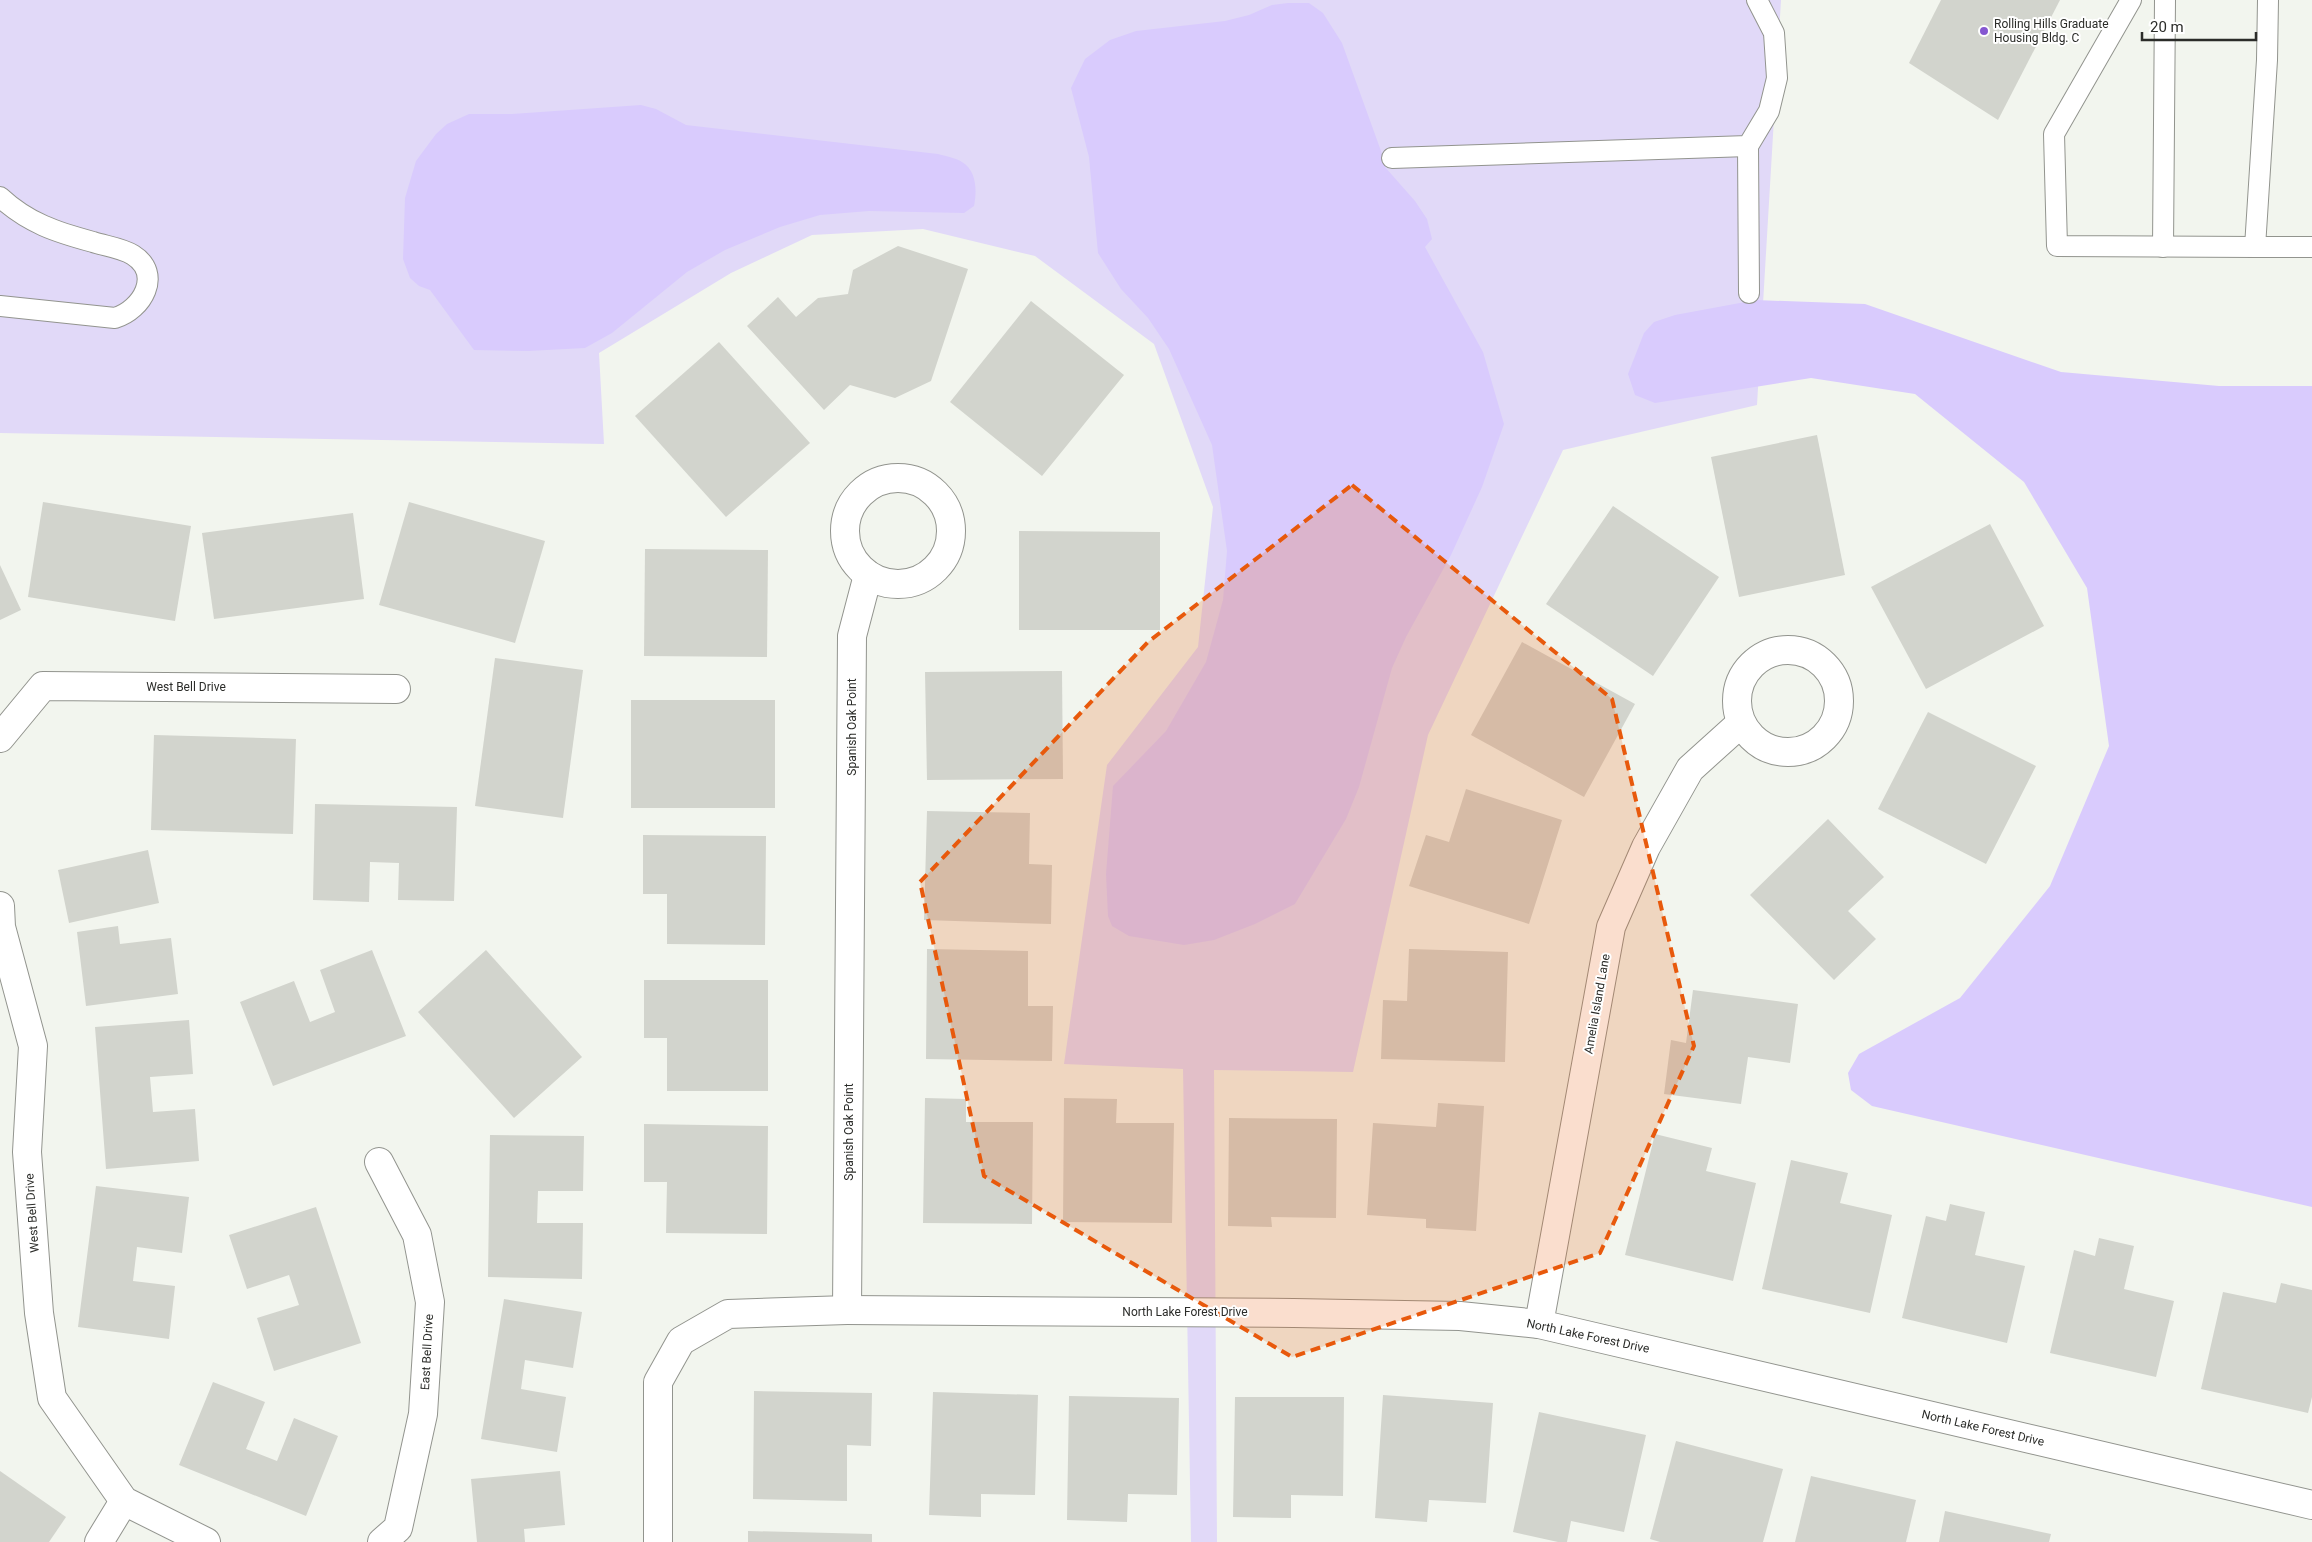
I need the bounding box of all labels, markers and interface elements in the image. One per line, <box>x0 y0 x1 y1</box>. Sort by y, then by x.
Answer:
scale bar <box>2142 10 2256 42</box>
place label: Rolling Hills Graduate Housing Bldg. C <box>1994 17 2109 45</box>
text: 20 m <box>2150 18 2184 36</box>
marker: Rolling Hills Graduate Housing Bldg. C <box>1978 25 1990 37</box>
street label: Spanish Oak Point <box>845 678 859 776</box>
street label: West Bell Drive <box>146 680 226 694</box>
street label: Amelia Island Lane <box>1581 953 1613 1055</box>
street label: Spanish Oak Point <box>842 1083 856 1181</box>
street label: West Bell Drive <box>22 1173 42 1253</box>
street label: North Lake Forest Drive <box>1122 1305 1248 1319</box>
street label: East Bell Drive <box>418 1314 436 1390</box>
street label: North Lake Forest Drive <box>1525 1316 1651 1356</box>
street label: North Lake Forest Drive <box>1920 1407 2046 1449</box>

